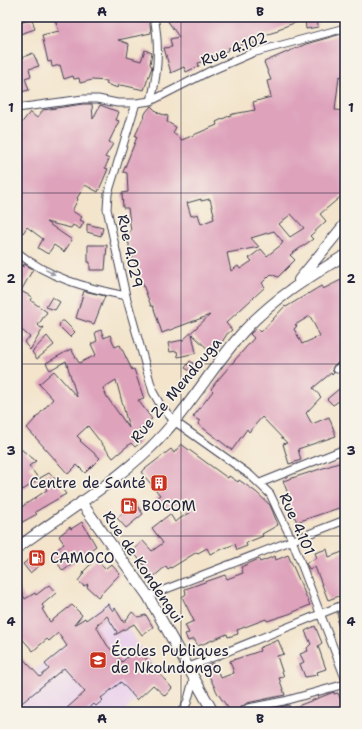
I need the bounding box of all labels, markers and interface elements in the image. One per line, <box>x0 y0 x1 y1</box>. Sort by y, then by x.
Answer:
text: A <box>97 3 107 20</box>
text: B <box>256 3 264 20</box>
street label: Rue 4.102 <box>198 27 270 71</box>
text: 1 <box>8 99 14 116</box>
text: 1 <box>348 99 354 116</box>
street label: Rue 4.029 <box>112 213 148 289</box>
one-way arrow <box>44 269 56 276</box>
text: 2 <box>6 270 16 287</box>
text: 2 <box>346 270 356 287</box>
street label: Rue Ze Mendouga <box>126 333 226 447</box>
text: 3 <box>6 442 16 459</box>
text: 3 <box>346 442 356 459</box>
place label: Centre de Santé <box>29 473 146 493</box>
building icon: Centre de Santé <box>149 473 169 493</box>
street label: Rue 4.101 <box>274 490 320 558</box>
fuel station icon: BOCOM <box>119 496 139 516</box>
place label: BOCOM <box>142 496 196 516</box>
street label: Rue de Kondengui <box>98 507 188 627</box>
fuel station icon: CAMOCO <box>27 548 47 568</box>
place label: CAMOCO <box>50 548 115 568</box>
text: 4 <box>6 613 16 630</box>
text: 4 <box>346 613 356 630</box>
place label: Écoles Publiques de Nkolndongo <box>111 640 229 678</box>
school or university icon: Écoles Publiques de Nkolndongo <box>88 650 108 670</box>
text: A <box>97 710 107 727</box>
text: B <box>256 710 264 727</box>

